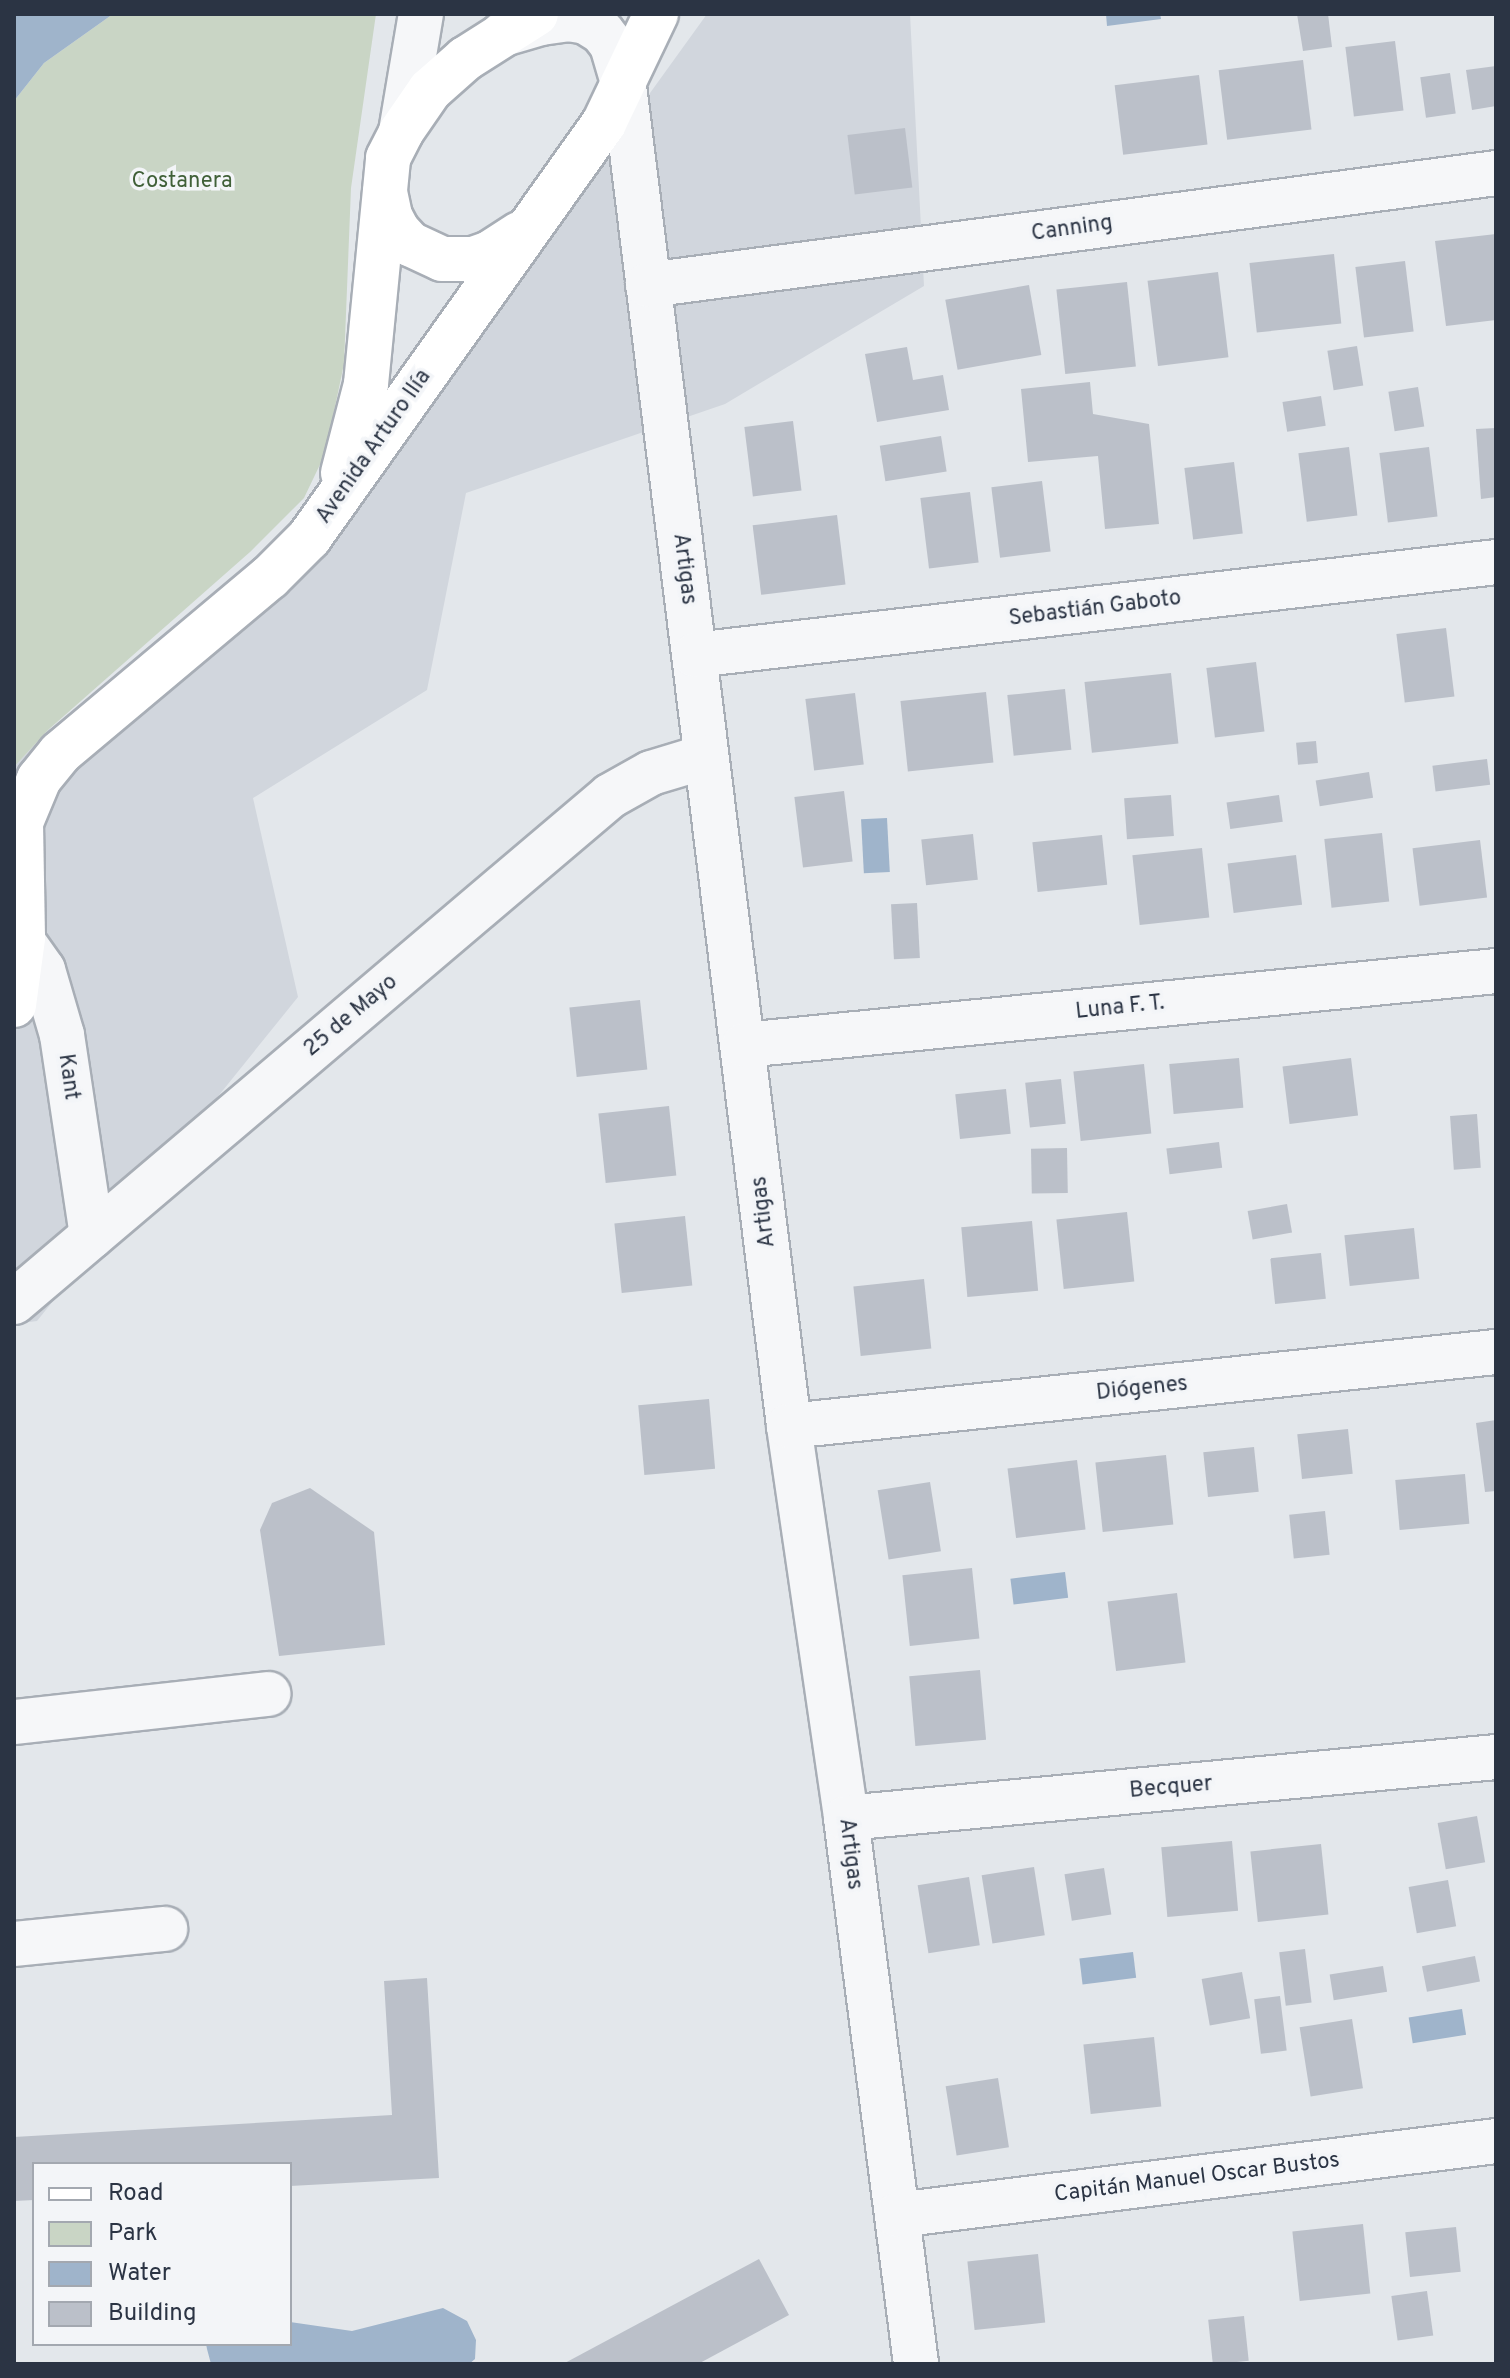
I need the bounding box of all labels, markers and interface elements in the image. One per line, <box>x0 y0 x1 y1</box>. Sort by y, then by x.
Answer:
park label: Costanera <box>132 169 232 195</box>
street label: Canning <box>1030 210 1114 248</box>
street label: Avenida Arturo Ilía <box>311 365 437 529</box>
street label: Artigas <box>667 532 701 606</box>
street label: Sebastián Gaboto <box>1007 585 1183 633</box>
street label: 25 de Mayo <box>299 969 403 1063</box>
street label: Luna F. T. <box>1074 990 1166 1026</box>
street label: Kant <box>52 1052 84 1102</box>
street label: Artigas <box>747 1175 781 1249</box>
street label: Diógenes <box>1095 1371 1189 1407</box>
street label: Becquer <box>1128 1771 1214 1805</box>
street label: Artigas <box>833 1817 867 1891</box>
street label: Capitán Manuel Oscar Bustos <box>1053 2147 1341 2209</box>
legend <box>32 2162 292 2346</box>
text: Road <box>108 2179 164 2209</box>
text: Park <box>108 2219 158 2249</box>
text: Water <box>108 2259 171 2289</box>
text: Building <box>108 2299 197 2329</box>

